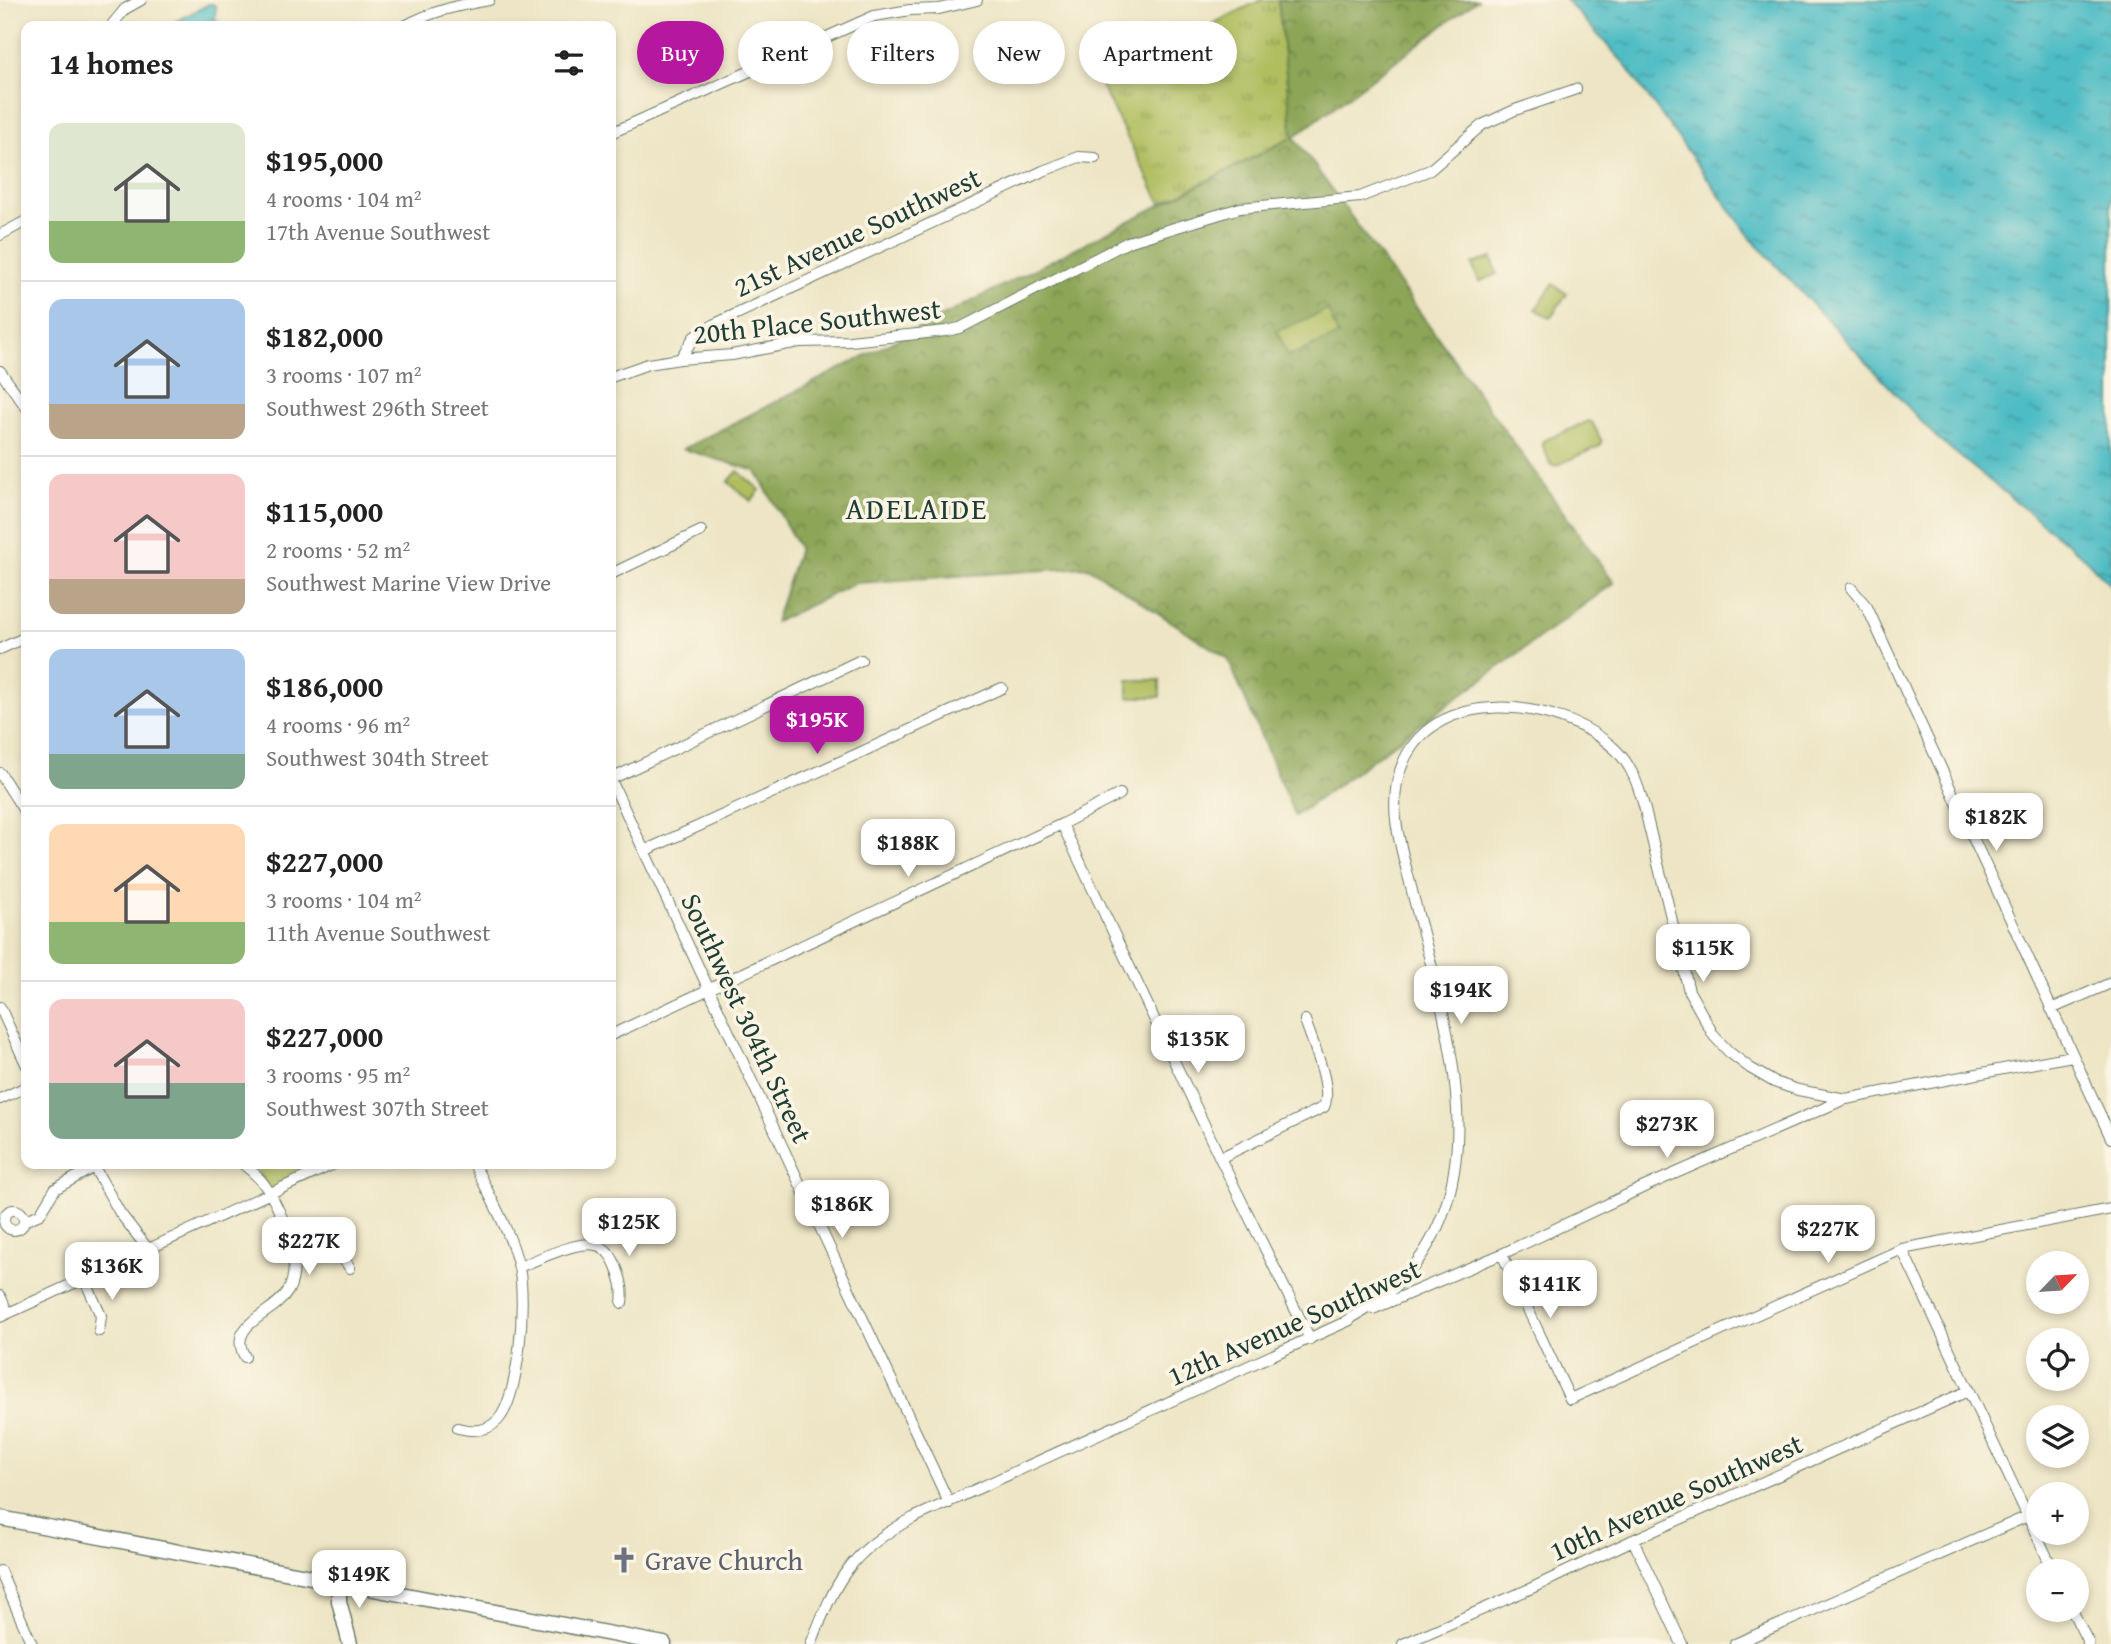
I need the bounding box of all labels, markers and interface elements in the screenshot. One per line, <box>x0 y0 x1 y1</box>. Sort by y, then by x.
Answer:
chip: Buy <box>637 21 724 84</box>
chip: Rent <box>738 21 833 84</box>
chip: Filters <box>847 21 959 84</box>
chip: New <box>973 21 1065 84</box>
chip: Apartment <box>1079 21 1237 84</box>
text: 14 homes <box>49 41 174 85</box>
icon: filters <box>550 44 588 82</box>
text: $195,000 <box>266 138 383 182</box>
icon: home <box>105 151 189 235</box>
street label: 21st Avenue Southwest <box>726 156 987 307</box>
text: 4 rooms · 104 m² <box>266 182 421 215</box>
text: 17th Avenue Southwest <box>266 215 490 248</box>
street label: 20th Place Southwest <box>691 287 943 354</box>
text: $182,000 <box>266 314 383 358</box>
icon: home <box>105 327 189 411</box>
text: 3 rooms · 107 m² <box>266 358 421 391</box>
text: Southwest 296th Street <box>266 391 489 424</box>
district label: ADELAIDE <box>845 486 989 530</box>
text: $115,000 <box>266 489 383 533</box>
icon: home <box>105 502 189 586</box>
text: 2 rooms · 52 m² <box>266 533 410 566</box>
text: Southwest Marine View Drive <box>266 566 551 599</box>
text: $186,000 <box>266 664 383 708</box>
icon: home <box>105 677 189 761</box>
pin: $195K <box>768 696 866 756</box>
text: $195K <box>786 702 848 735</box>
text: 4 rooms · 96 m² <box>266 708 410 741</box>
text: Southwest 304th Street <box>266 741 489 774</box>
pin: $182K <box>1947 794 2045 853</box>
text: $182K <box>1965 799 2027 832</box>
pin: $188K <box>859 820 957 879</box>
text: $188K <box>877 825 939 858</box>
text: $227,000 <box>266 839 383 883</box>
icon: home <box>105 852 189 936</box>
text: 3 rooms · 104 m² <box>266 883 421 916</box>
street label: Southwest 304th Street <box>672 886 823 1150</box>
text: 11th Avenue Southwest <box>266 916 490 949</box>
pin: $115K <box>1654 925 1752 984</box>
text: $115K <box>1672 930 1734 963</box>
pin: $194K <box>1412 967 1510 1026</box>
text: $194K <box>1430 972 1492 1005</box>
text: $227,000 <box>266 1014 383 1058</box>
pin: $135K <box>1149 1016 1247 1075</box>
text: $135K <box>1167 1021 1229 1054</box>
icon: home <box>105 1027 189 1111</box>
text: 3 rooms · 95 m² <box>266 1058 410 1091</box>
text: Southwest 307th Street <box>266 1091 489 1124</box>
pin: $273K <box>1618 1100 1716 1160</box>
text: $273K <box>1636 1106 1698 1139</box>
pin: $186K <box>793 1180 891 1240</box>
text: $186K <box>811 1186 873 1219</box>
pin: $125K <box>580 1198 678 1258</box>
text: $125K <box>598 1204 660 1237</box>
pin: $227K <box>1779 1206 1877 1265</box>
text: $227K <box>1797 1211 1859 1244</box>
pin: $227K <box>260 1218 358 1277</box>
text: $227K <box>278 1223 340 1256</box>
pin: $136K <box>63 1242 161 1302</box>
street label: 12th Avenue Southwest <box>1161 1247 1427 1396</box>
text: $136K <box>81 1248 143 1281</box>
north arrow <box>2026 1251 2090 1314</box>
map controls <box>2026 1251 2089 1622</box>
pin: $141K <box>1501 1260 1599 1320</box>
text: $141K <box>1519 1266 1581 1299</box>
button: locate <box>2026 1328 2089 1391</box>
button: layers <box>2026 1405 2089 1468</box>
street label: 10th Avenue Southwest <box>1543 1422 1809 1571</box>
button: + <box>2026 1482 2089 1545</box>
place label: Grave Church <box>645 1539 803 1580</box>
church icon: Grave Church <box>609 1545 639 1575</box>
pin: $149K <box>310 1550 408 1610</box>
text: $149K <box>328 1556 390 1589</box>
button: − <box>2026 1559 2089 1622</box>

